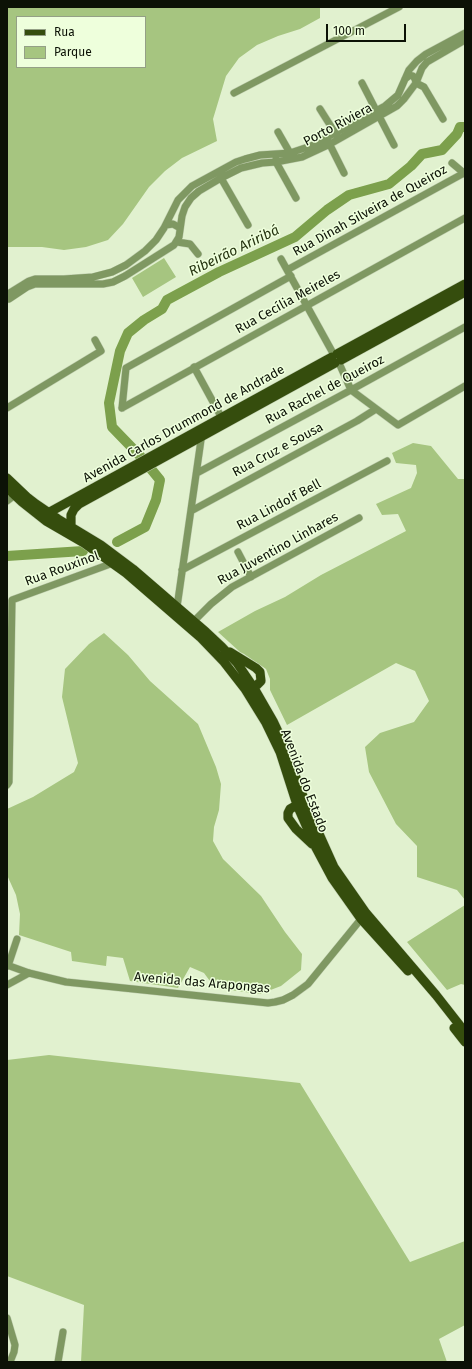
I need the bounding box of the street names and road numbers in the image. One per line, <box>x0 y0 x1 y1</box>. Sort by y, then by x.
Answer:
street label: Porto Riviera <box>301 100 375 150</box>
street label: Rua Dinah Silveira de Queiroz <box>290 162 450 260</box>
street label: Rua Cecília Meireles <box>233 267 343 337</box>
street label: Rua Rachel de Queiroz <box>263 352 387 428</box>
street label: Avenida Carlos Drummond de Andrade <box>81 362 287 486</box>
street label: Rua Cruz e Sousa <box>230 420 326 480</box>
street label: Rua Lindolf Bell <box>234 476 324 534</box>
street label: Rua Juventino Linhares <box>215 509 341 589</box>
street label: Rua Rouxinol <box>23 548 101 590</box>
street label: Avenida do Estado <box>277 727 331 835</box>
street label: Avenida das Arapongas <box>133 969 271 997</box>

